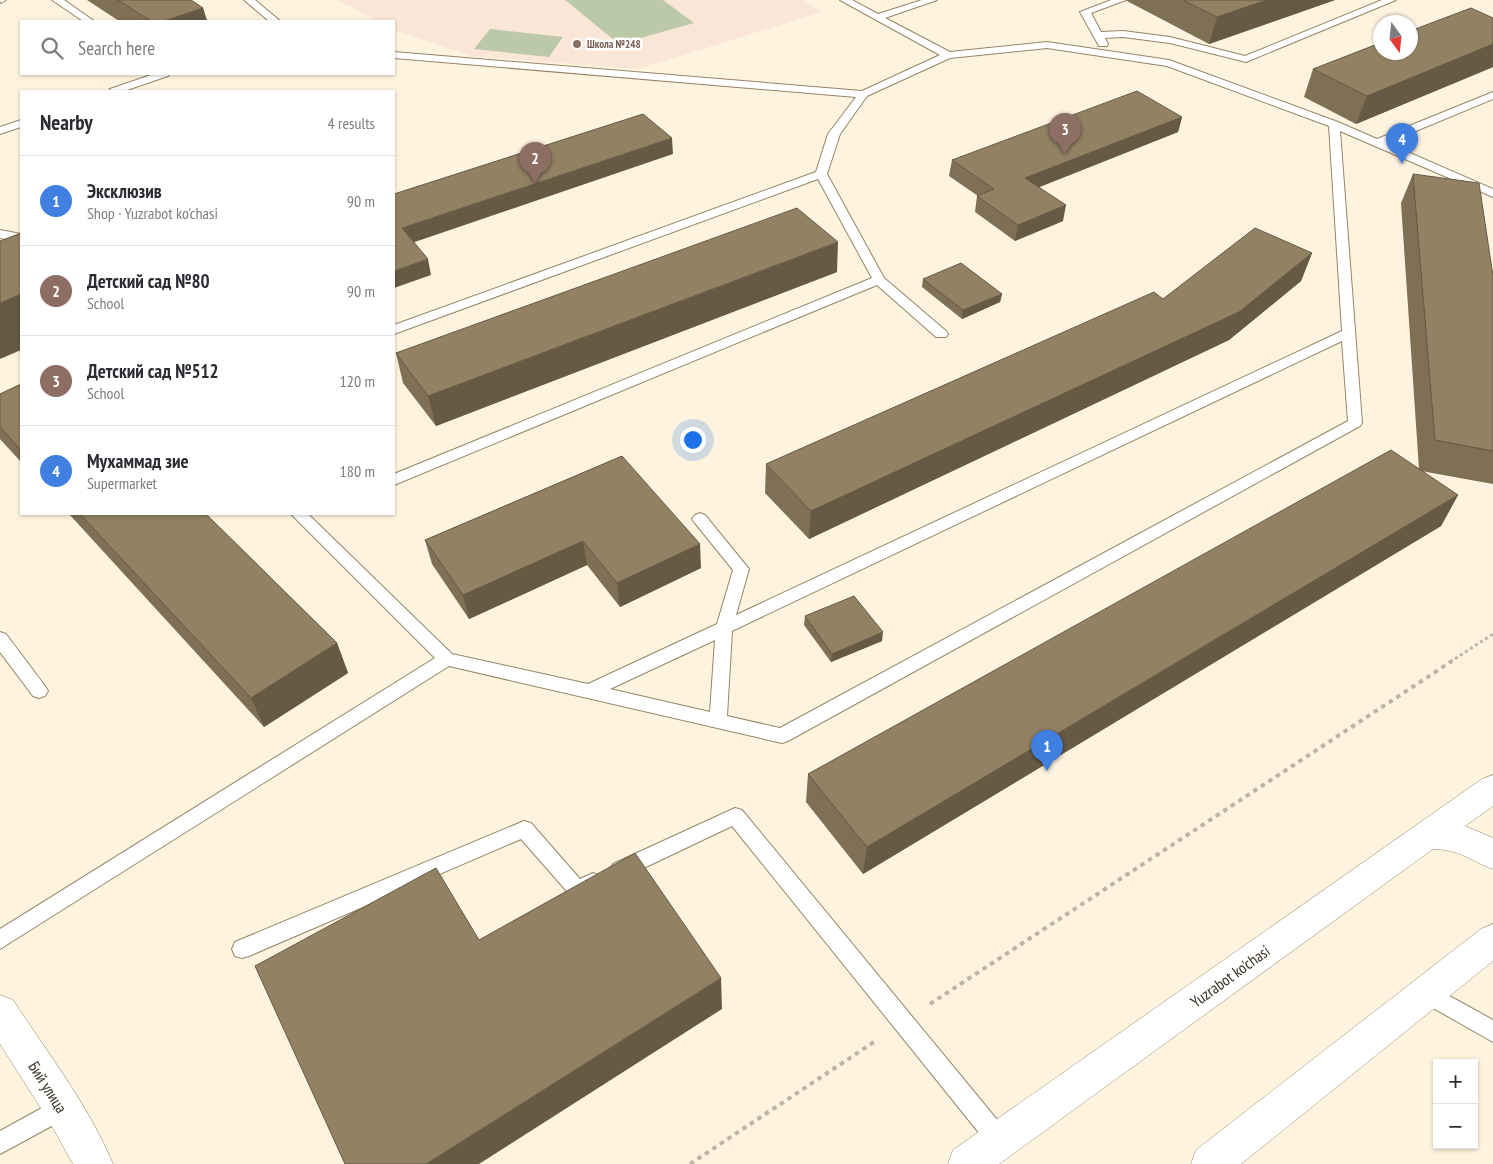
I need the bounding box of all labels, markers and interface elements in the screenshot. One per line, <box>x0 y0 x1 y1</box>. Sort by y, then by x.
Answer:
north arrow <box>1373 15 1418 60</box>
search box <box>20 20 395 75</box>
icon: search <box>38 34 66 62</box>
text: Search here <box>78 36 155 60</box>
place label: Школа №248 <box>587 37 641 51</box>
marker: Школа №248 <box>571 38 583 50</box>
text: Nearby <box>40 109 93 136</box>
text: 4 results <box>328 113 375 133</box>
pin: 3 <box>1049 113 1081 154</box>
pin: 4 <box>1386 123 1418 164</box>
pin: 2 <box>519 142 551 183</box>
text: Эксклюзив <box>87 179 162 203</box>
text: 1 <box>52 191 60 211</box>
text: 90 m <box>347 191 375 211</box>
text: Shop · Yuzrabot ko'chasi <box>87 203 218 223</box>
text: Детский сад №80 <box>87 269 210 293</box>
text: 2 <box>52 281 60 301</box>
text: 90 m <box>347 281 375 301</box>
text: School <box>87 293 124 313</box>
text: Детский сад №512 <box>87 359 219 383</box>
text: 3 <box>52 371 60 391</box>
text: 120 m <box>340 371 375 391</box>
text: School <box>87 383 124 403</box>
your location <box>680 427 706 453</box>
text: Мухаммад зие <box>87 449 189 473</box>
text: 4 <box>52 461 60 481</box>
text: 180 m <box>340 461 375 481</box>
text: Supermarket <box>87 473 157 493</box>
pin: 1 <box>1031 730 1063 771</box>
street label: Yuzrabot ko'chasi <box>1186 940 1274 1012</box>
street label: Бий улица <box>24 1057 72 1117</box>
map controls <box>1433 1059 1478 1149</box>
button: + <box>1433 1059 1478 1104</box>
button: − <box>1433 1104 1478 1149</box>

